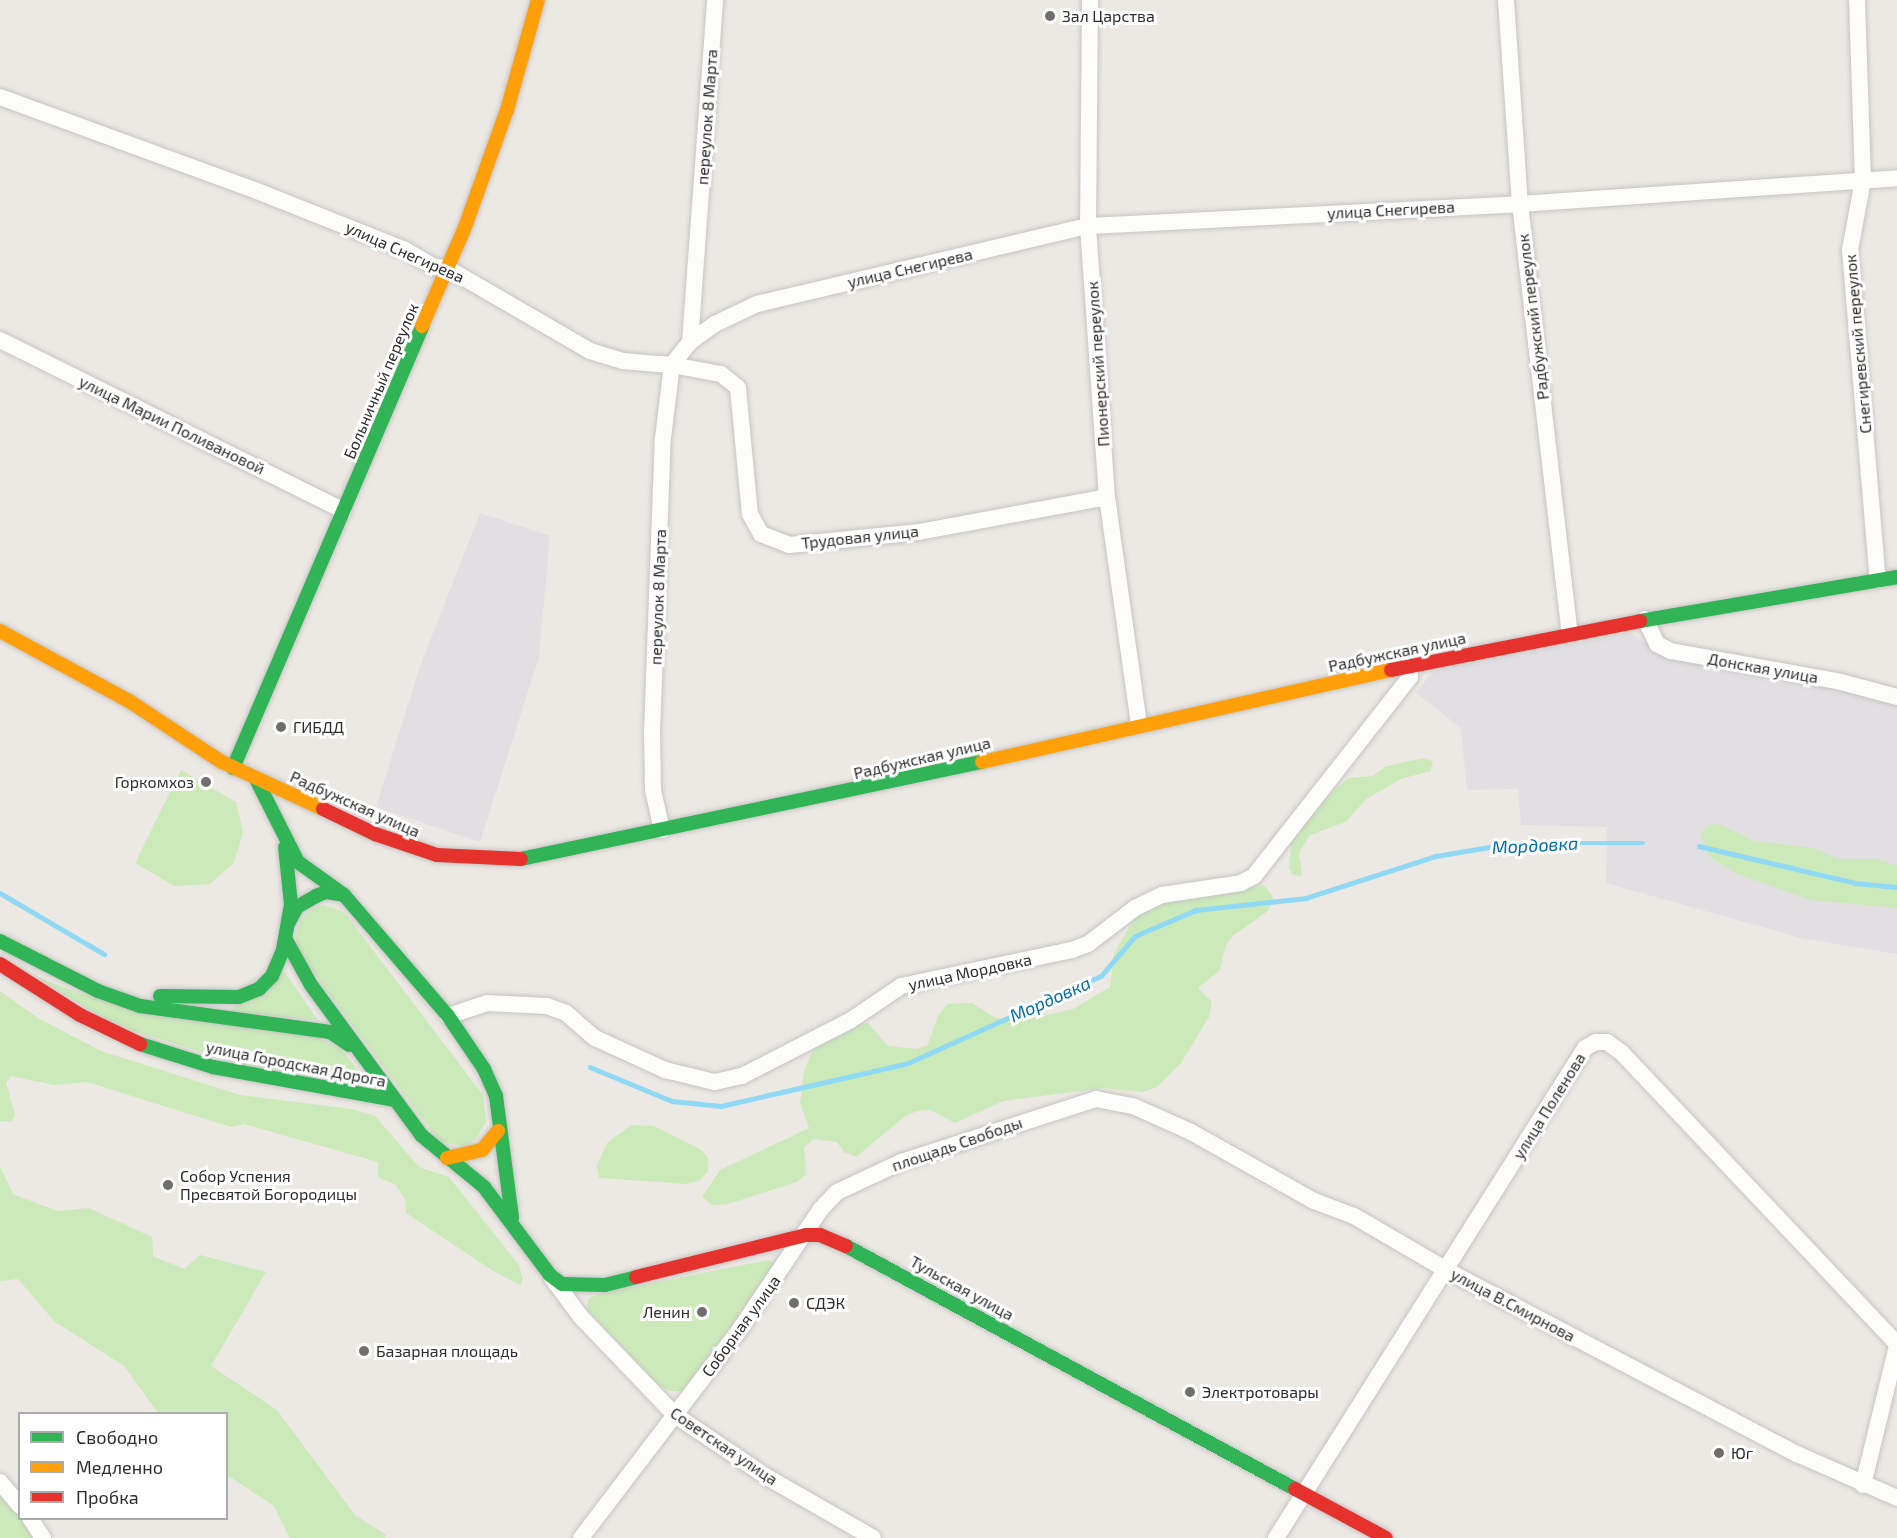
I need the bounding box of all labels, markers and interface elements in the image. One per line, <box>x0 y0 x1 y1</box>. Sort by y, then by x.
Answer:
place label: Зал Царства <box>1062 6 1155 26</box>
marker: Зал Царства <box>1043 9 1057 23</box>
street label: переулок 8 Марта <box>693 48 721 186</box>
street label: улица Снегирева <box>1327 197 1455 223</box>
street label: улица Снегирева <box>343 217 467 287</box>
street label: Радбужский переулок <box>1513 233 1553 401</box>
street label: улица Снегирева <box>846 244 974 292</box>
street label: Снегиревский переулок <box>1841 254 1875 434</box>
street label: Пионерский переулок <box>1083 281 1113 447</box>
street label: Больничный переулок <box>339 300 423 462</box>
street label: улица Марии Поливановой <box>76 372 268 478</box>
street label: Трудовая улица <box>800 521 920 553</box>
street label: переулок 8 Марта <box>646 529 670 665</box>
street label: Радбужская улица <box>1327 628 1467 676</box>
street label: Донская улица <box>1706 649 1820 687</box>
place label: ГИБДД <box>293 717 344 737</box>
marker: ГИБДД <box>274 720 288 734</box>
street label: Радбужская улица <box>852 733 992 783</box>
street label: Радбужская улица <box>287 767 423 841</box>
place label: Горкомхоз <box>115 772 194 792</box>
marker: Горкомхоз <box>199 775 213 789</box>
water label: Мордовка <box>1491 832 1579 858</box>
street label: улица Мордовка <box>907 950 1033 994</box>
water label: Мордовка <box>1006 972 1094 1026</box>
street label: улица Городская Дорога <box>204 1037 388 1091</box>
street label: улица Поленова <box>1509 1049 1589 1163</box>
street label: площадь Свободы <box>889 1113 1025 1175</box>
place label: Собор Успения Пресвятой Богородицы <box>180 1166 357 1204</box>
marker: Собор Успения Пресвятой Богородицы <box>161 1178 175 1192</box>
street label: Тульская улица <box>907 1252 1017 1324</box>
street label: улица В.Смирнова <box>1448 1264 1578 1346</box>
street label: Соборная улица <box>698 1271 784 1381</box>
place label: СДЭК <box>806 1293 845 1313</box>
marker: СДЭК <box>787 1296 801 1310</box>
place label: Ленин <box>643 1302 690 1322</box>
marker: Ленин <box>695 1305 709 1319</box>
place label: Базарная площадь <box>376 1341 518 1361</box>
marker: Базарная площадь <box>357 1344 371 1358</box>
place label: Электротовары <box>1202 1382 1319 1402</box>
marker: Электротовары <box>1183 1385 1197 1399</box>
street label: Советская улица <box>667 1403 781 1489</box>
legend <box>18 1412 228 1520</box>
text: Свободно <box>76 1426 158 1448</box>
place label: Юг <box>1731 1443 1753 1463</box>
marker: Юг <box>1712 1446 1726 1460</box>
text: Медленно <box>76 1456 163 1478</box>
text: Пробка <box>76 1486 139 1508</box>

